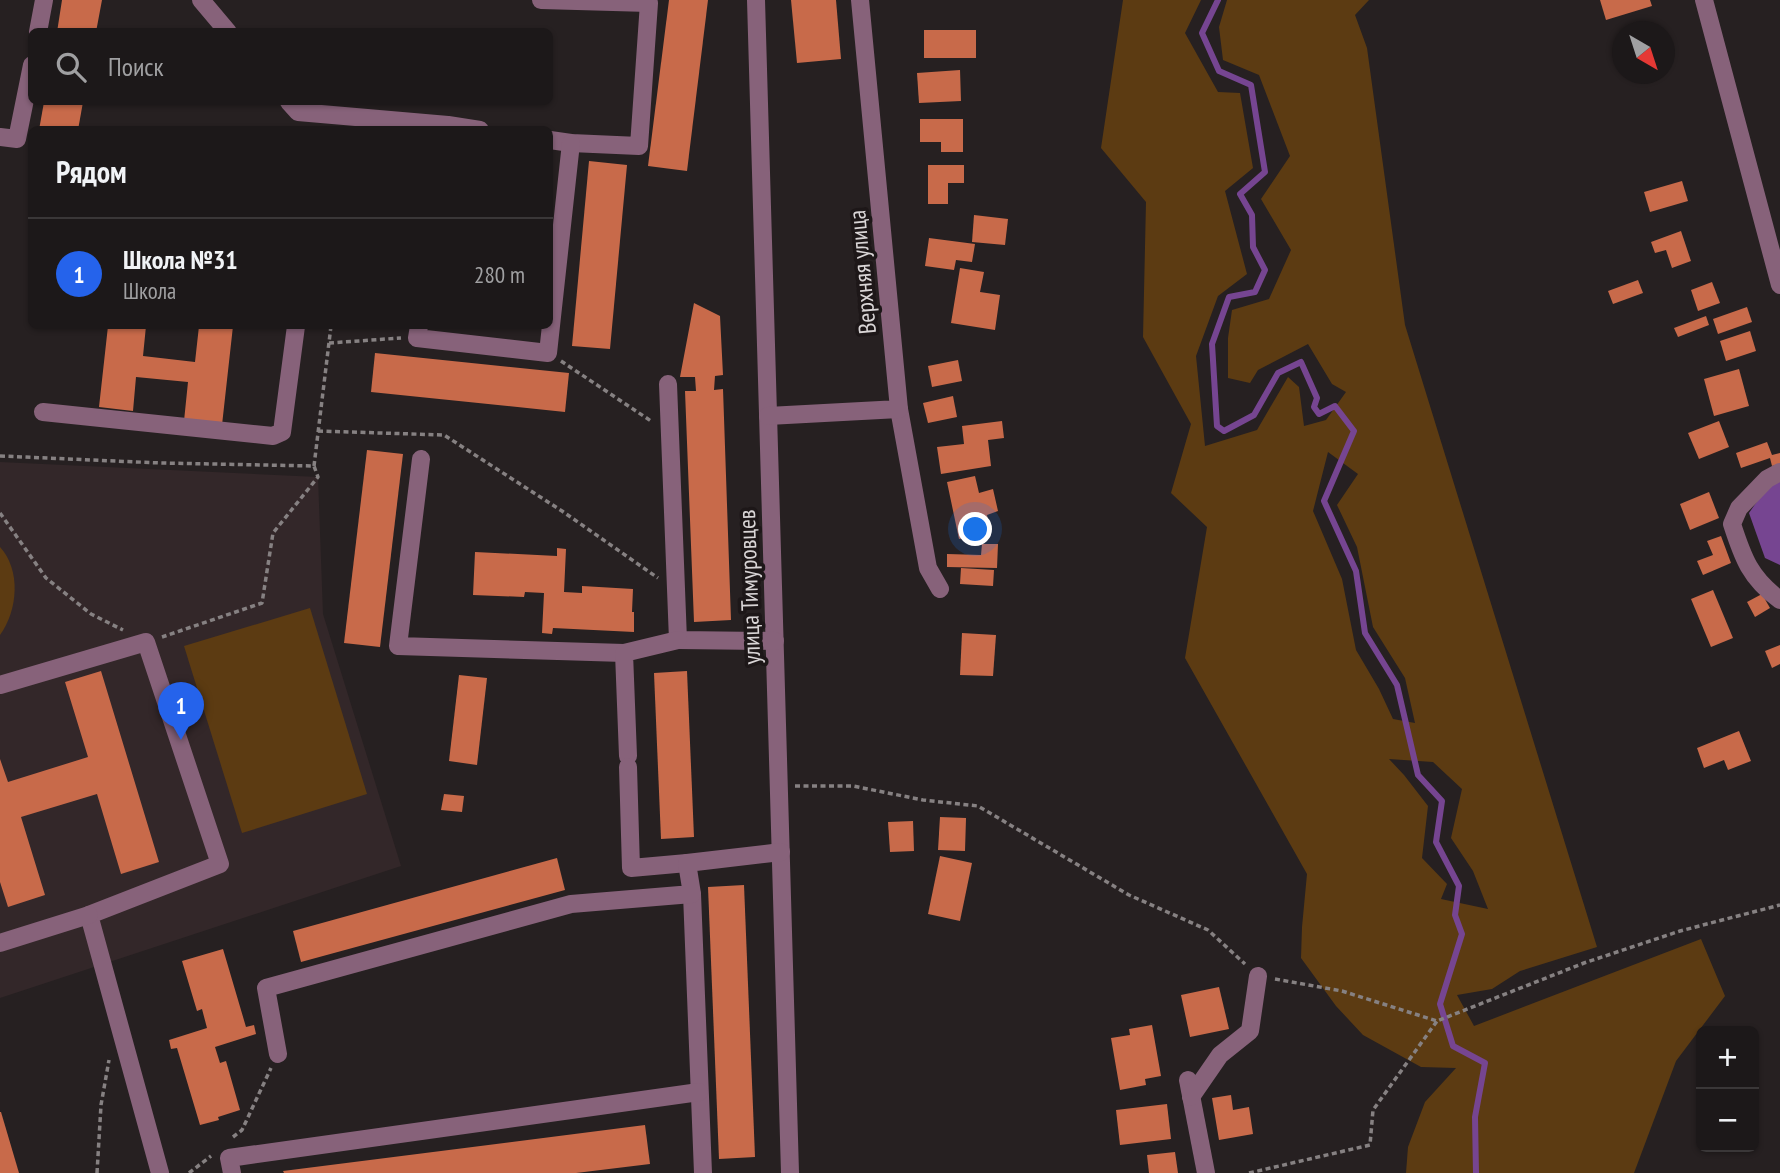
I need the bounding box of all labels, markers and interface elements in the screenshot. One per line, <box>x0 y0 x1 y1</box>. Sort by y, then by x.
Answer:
north arrow <box>1612 21 1675 84</box>
search box <box>28 28 553 105</box>
icon: search <box>52 48 90 86</box>
text: Поиск <box>108 50 164 83</box>
text: Рядом <box>56 152 127 191</box>
street label: Верхняя улица <box>841 209 883 335</box>
text: Школа №31 <box>123 243 238 276</box>
text: 1 <box>74 260 85 289</box>
text: 280 m <box>474 260 525 289</box>
text: Школа <box>123 276 176 305</box>
street label: улица Тимуровцев <box>731 509 767 665</box>
your location <box>958 512 992 546</box>
pin: 1 <box>158 682 204 740</box>
map controls <box>1696 1026 1759 1152</box>
button: + <box>1696 1026 1759 1089</box>
button: − <box>1696 1089 1759 1152</box>

